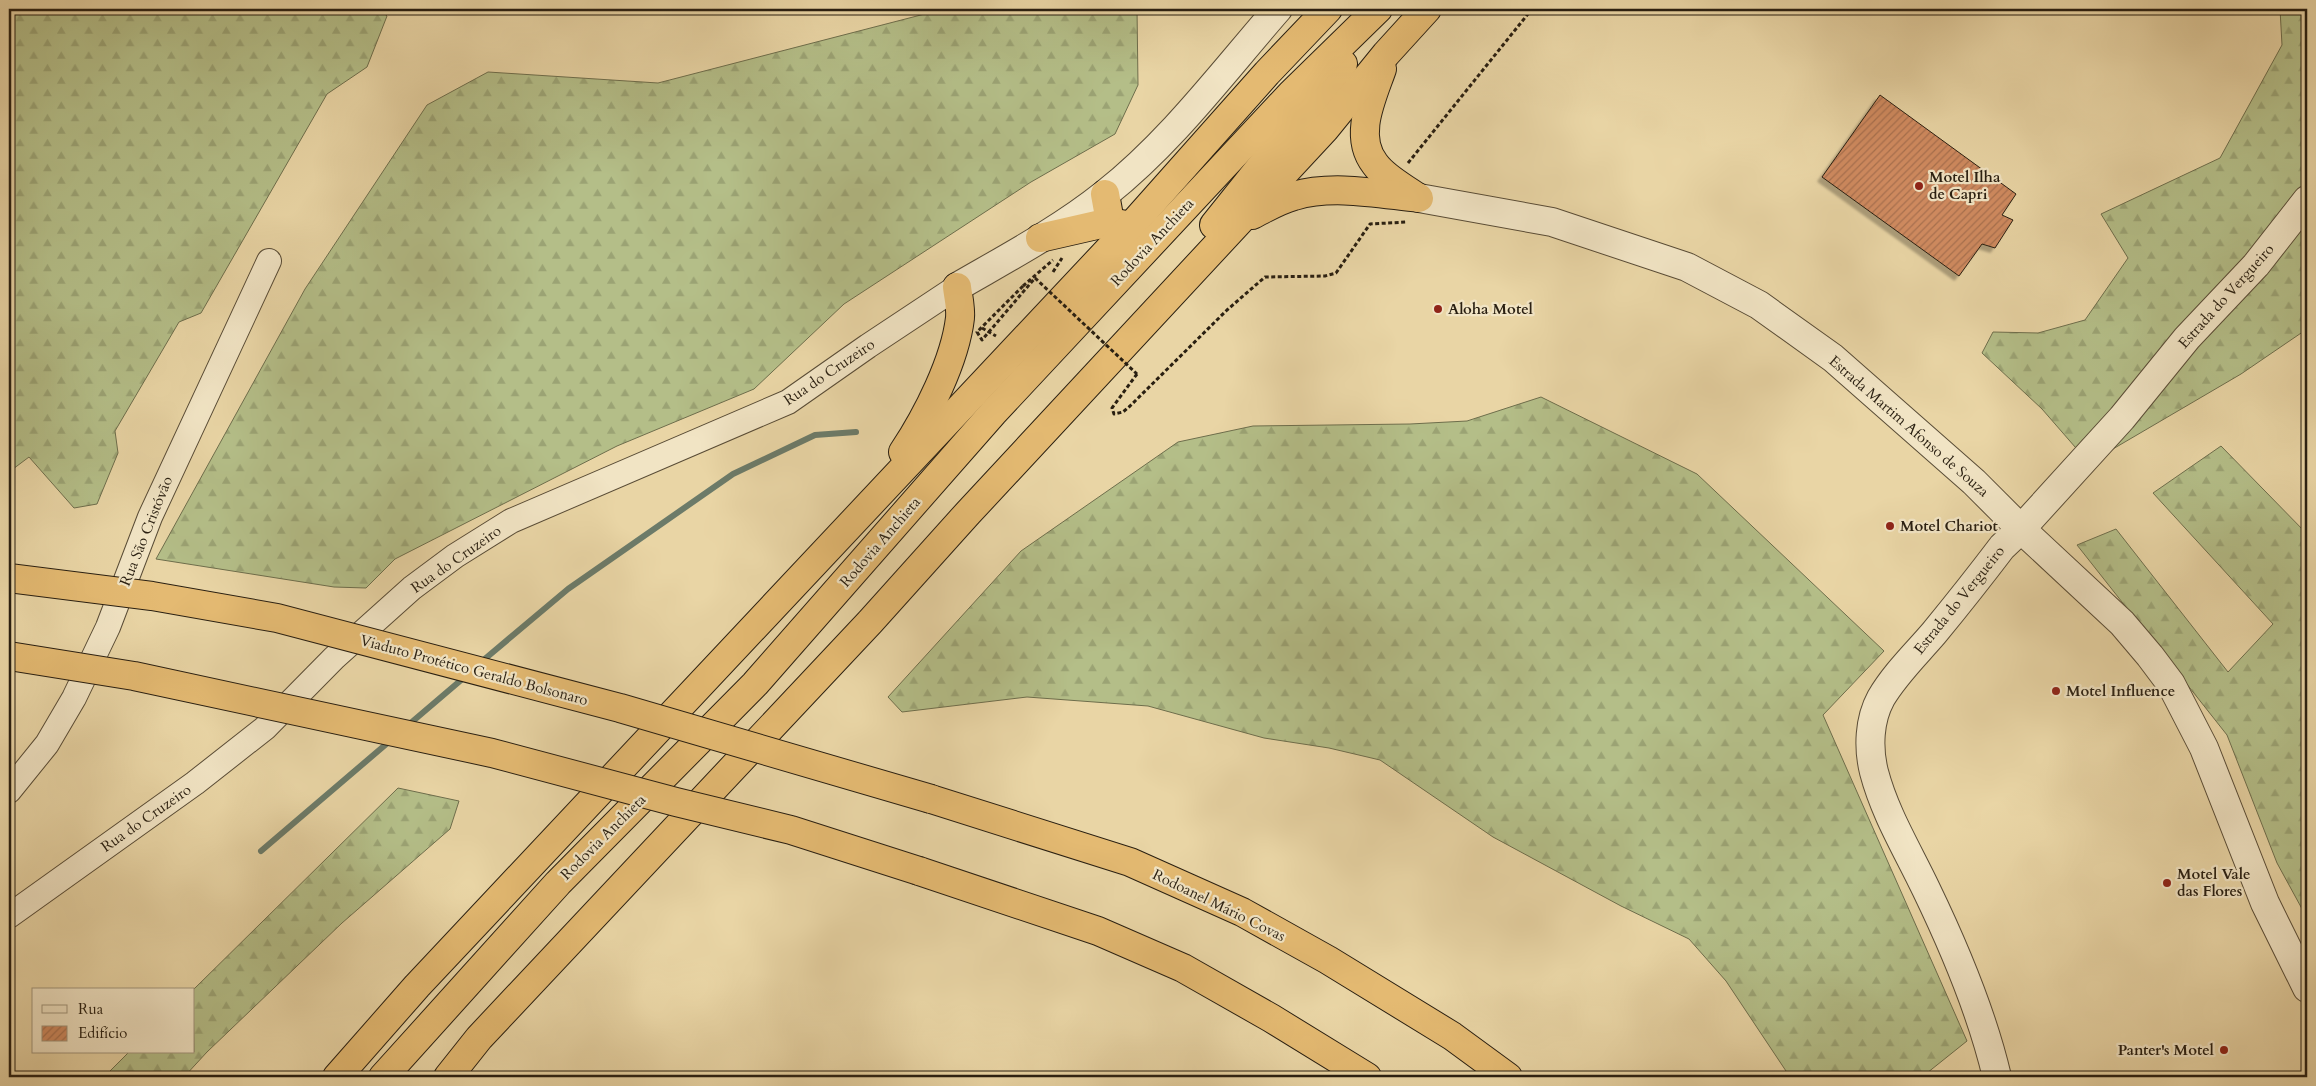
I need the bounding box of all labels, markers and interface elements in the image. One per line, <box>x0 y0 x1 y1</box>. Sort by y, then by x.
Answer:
place label: Motel Ilha de Capri <box>1929 167 2001 204</box>
marker: Motel Ilha de Capri <box>1913 180 1925 192</box>
street label: Rodovia Anchieta <box>1106 193 1198 290</box>
street label: Estrada do Vergueiro <box>2174 239 2278 353</box>
place label: Aloha Motel <box>1448 299 1534 319</box>
marker: Aloha Motel <box>1432 303 1444 315</box>
street label: Rua do Cruzeiro <box>780 334 878 410</box>
street label: Estrada Martim Afonso de Souza <box>1825 351 1994 501</box>
street label: Rua São Cristóvão <box>115 473 177 589</box>
street label: Rodovia Anchieta <box>835 492 925 591</box>
place label: Motel Chariot <box>1900 516 1998 536</box>
street label: Rua do Cruzeiro <box>407 520 505 598</box>
marker: Motel Chariot <box>1884 520 1896 532</box>
street label: Estrada do Vergueiro <box>1909 542 2009 658</box>
street label: Viaduto Protético Geraldo Bolsonaro <box>358 630 590 710</box>
place label: Motel Influence <box>2066 681 2175 701</box>
marker: Motel Influence <box>2050 685 2062 697</box>
street label: Rua do Cruzeiro <box>97 779 195 857</box>
street label: Rodovia Anchieta <box>556 789 651 884</box>
street label: Rodoanel Mário Covas <box>1149 864 1289 946</box>
place label: Motel Vale das Flores <box>2177 864 2251 901</box>
marker: Motel Vale das Flores <box>2161 877 2173 889</box>
legend <box>32 988 195 1054</box>
text: Rua <box>78 999 104 1019</box>
text: Edifício <box>78 1023 127 1043</box>
place label: Panter's Motel <box>2118 1040 2215 1060</box>
marker: Panter's Motel <box>2218 1044 2230 1056</box>

